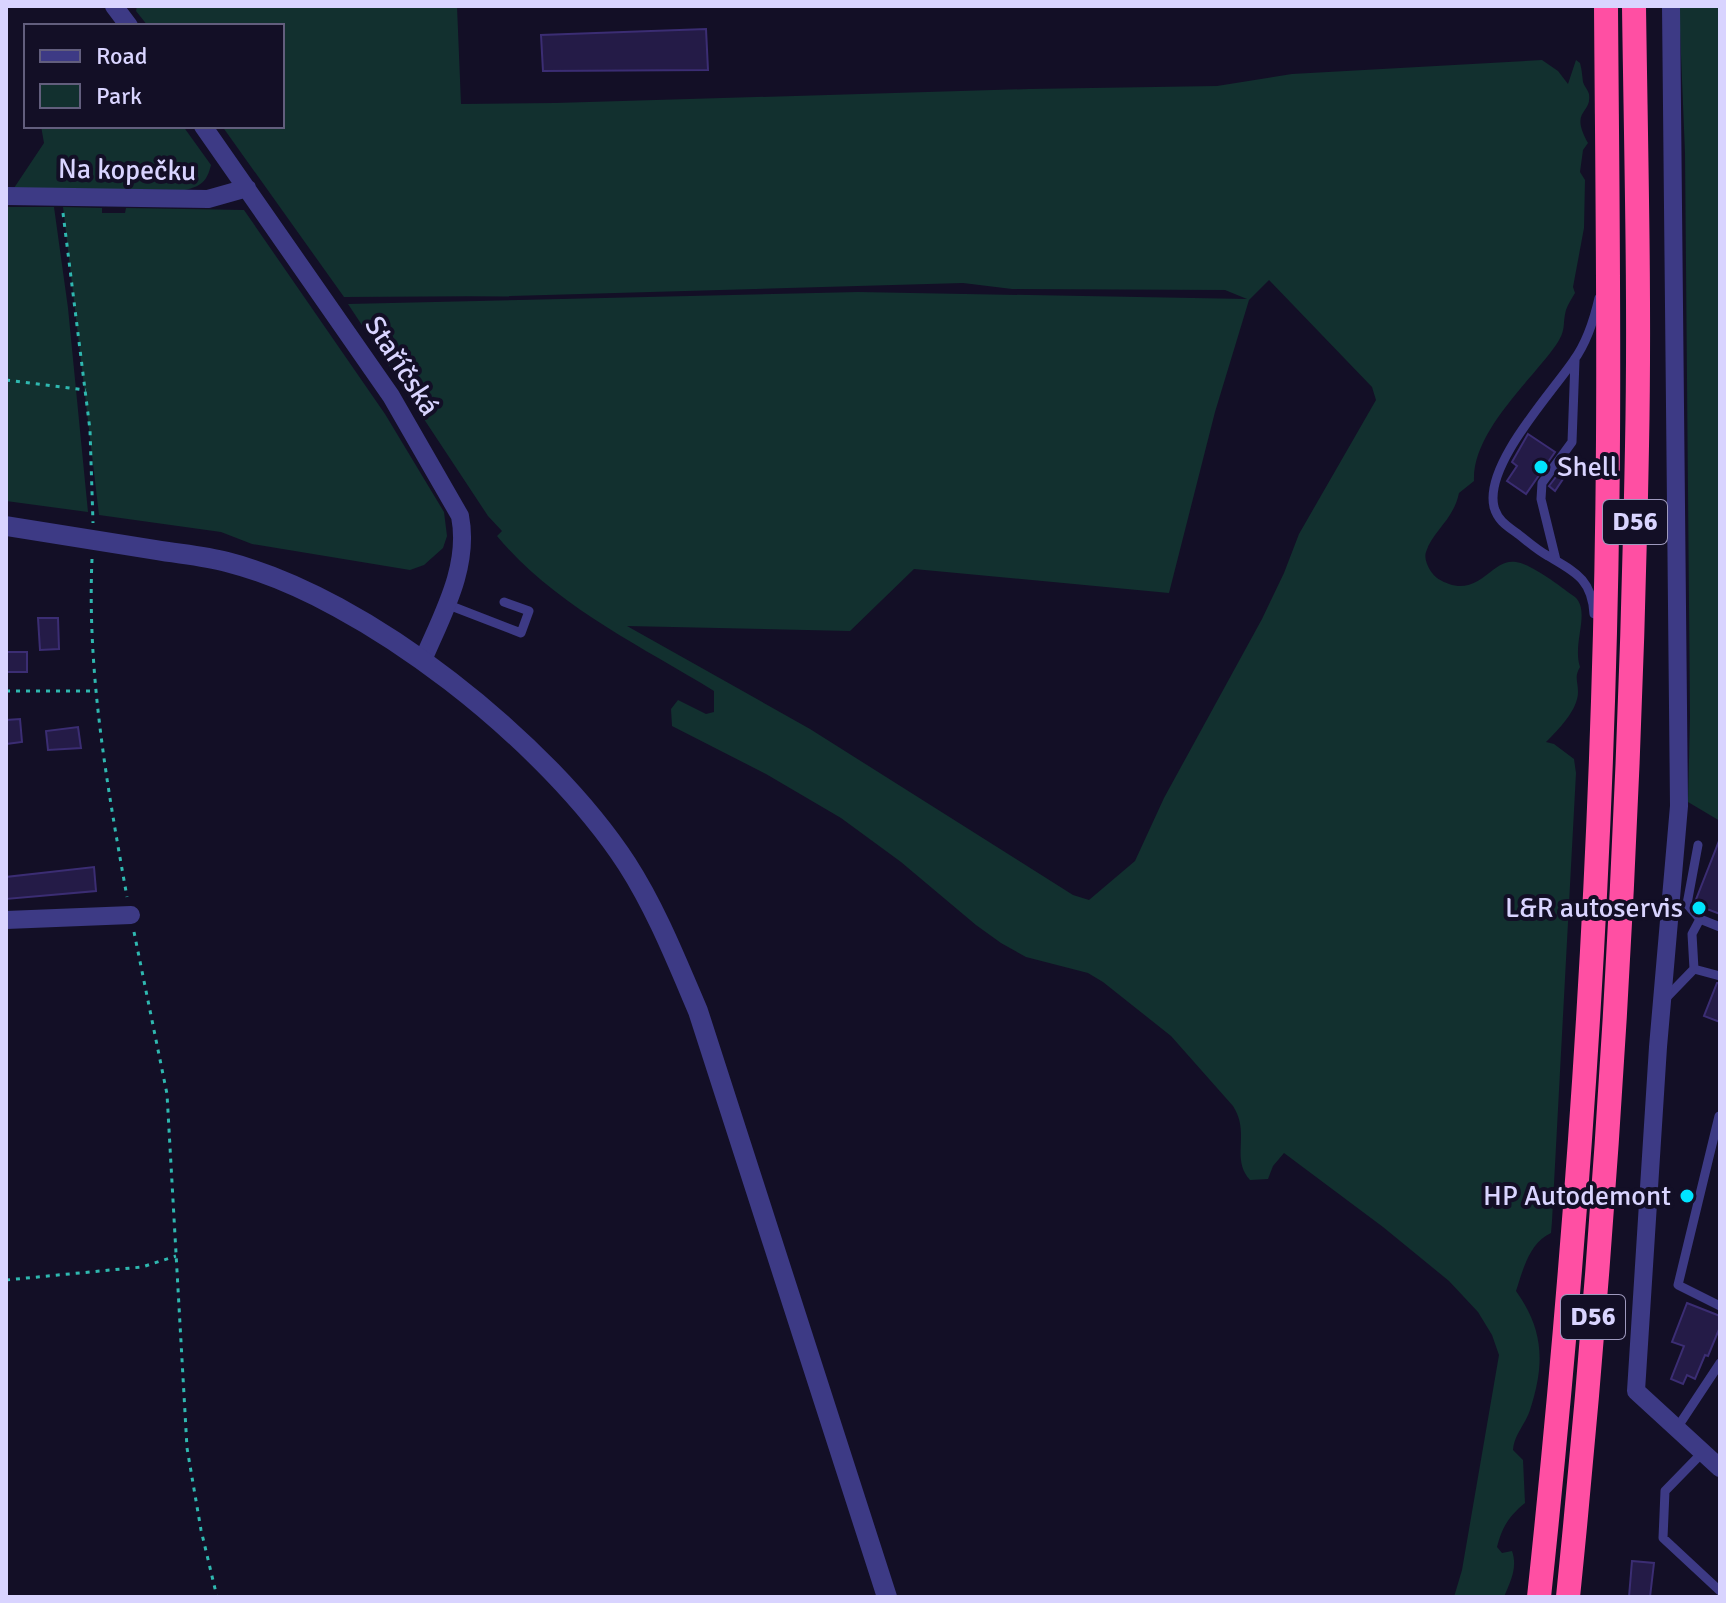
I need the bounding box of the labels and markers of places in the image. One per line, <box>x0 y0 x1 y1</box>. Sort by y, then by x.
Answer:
place label: Shell <box>1557 450 1618 484</box>
marker: Shell <box>1532 458 1550 476</box>
place label: L&R autoservis <box>1505 891 1683 925</box>
marker: L&R autoservis <box>1690 899 1708 917</box>
place label: HP Autodemont <box>1483 1179 1671 1213</box>
marker: HP Autodemont <box>1678 1187 1696 1205</box>

